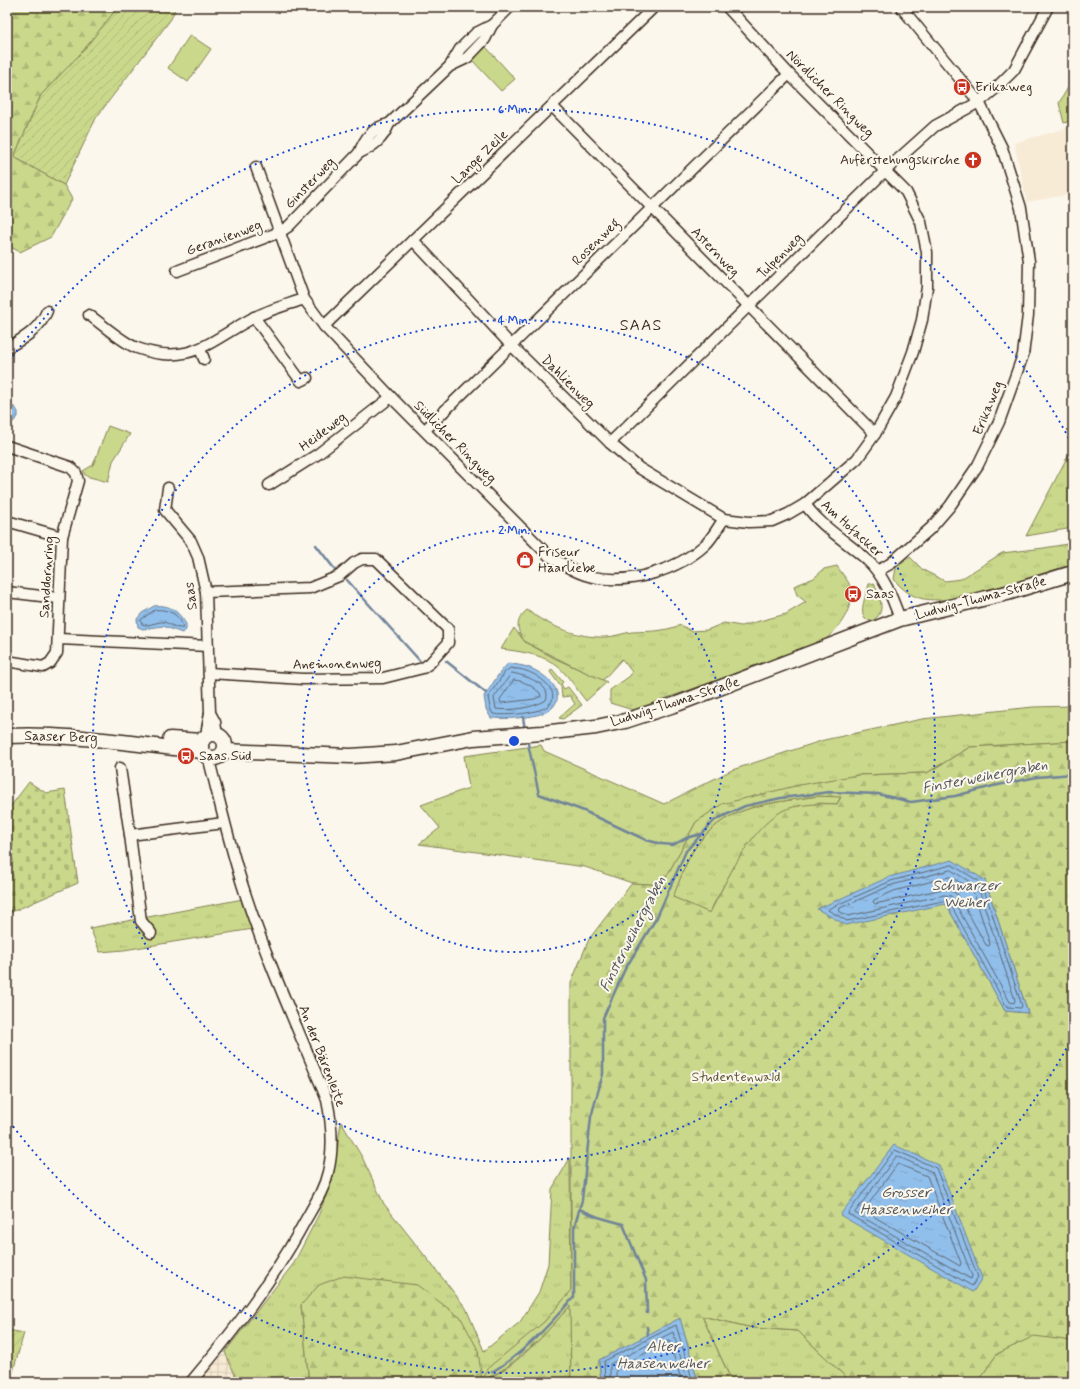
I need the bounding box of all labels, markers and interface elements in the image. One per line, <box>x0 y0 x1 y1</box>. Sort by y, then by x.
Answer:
street label: Nördlicher Ringweg <box>781 46 878 143</box>
bus stop icon: Erikaweg <box>952 77 972 97</box>
place label: Erikaweg <box>975 78 1032 96</box>
text: 6 Min. <box>498 102 530 118</box>
street label: Lange Zeile <box>448 126 513 189</box>
church icon: Auferstehungskirche <box>963 150 983 170</box>
place label: Auferstehungskirche <box>840 151 960 170</box>
street label: Ginsterweg <box>281 153 340 213</box>
street label: Rosenweg <box>568 214 625 271</box>
street label: Geranienweg <box>184 216 265 261</box>
street label: Asternweg <box>687 223 743 281</box>
street label: Tulpenweg <box>753 229 807 283</box>
text: 4 Min. <box>498 313 531 329</box>
district label: SAAS <box>620 315 662 336</box>
street label: Dahlienweg <box>537 351 599 413</box>
street label: Erikaweg <box>969 378 1007 438</box>
street label: Südlicher Ringweg <box>409 397 500 488</box>
street label: Heideweg <box>296 408 351 456</box>
street label: Am Hofacker <box>817 496 887 562</box>
text: 2 Min. <box>498 523 530 539</box>
street label: Sanddornring <box>35 535 60 619</box>
place label: Friseur Haarliebe <box>538 543 596 577</box>
shop icon: Friseur Haarliebe <box>515 550 535 570</box>
street label: Ludwig-Thoma-Straße <box>914 572 1048 624</box>
street label: Saas <box>180 581 202 611</box>
bus stop icon: Saas <box>843 584 863 604</box>
place label: Saas <box>866 585 894 603</box>
street label: Anemonenweg <box>292 654 382 675</box>
street label: Ludwig-Thoma-Straße <box>608 673 742 731</box>
street label: Saaser Berg <box>24 727 98 748</box>
centre of rings <box>507 734 521 748</box>
bus stop icon: Saas Süd <box>176 746 196 766</box>
place label: Saas Süd <box>199 747 251 765</box>
water label: Finsterweihergraben <box>921 755 1050 800</box>
water label: Finsterweihergraben <box>595 872 672 996</box>
water label: Schwarzer Weiher <box>932 876 1002 913</box>
street label: An der Bärenleite <box>294 1003 350 1110</box>
park label: Studentenwald <box>691 1068 781 1086</box>
water label: Grosser Haasenweiher <box>860 1183 954 1220</box>
water label: Alter Haasenweiher <box>617 1337 711 1374</box>

